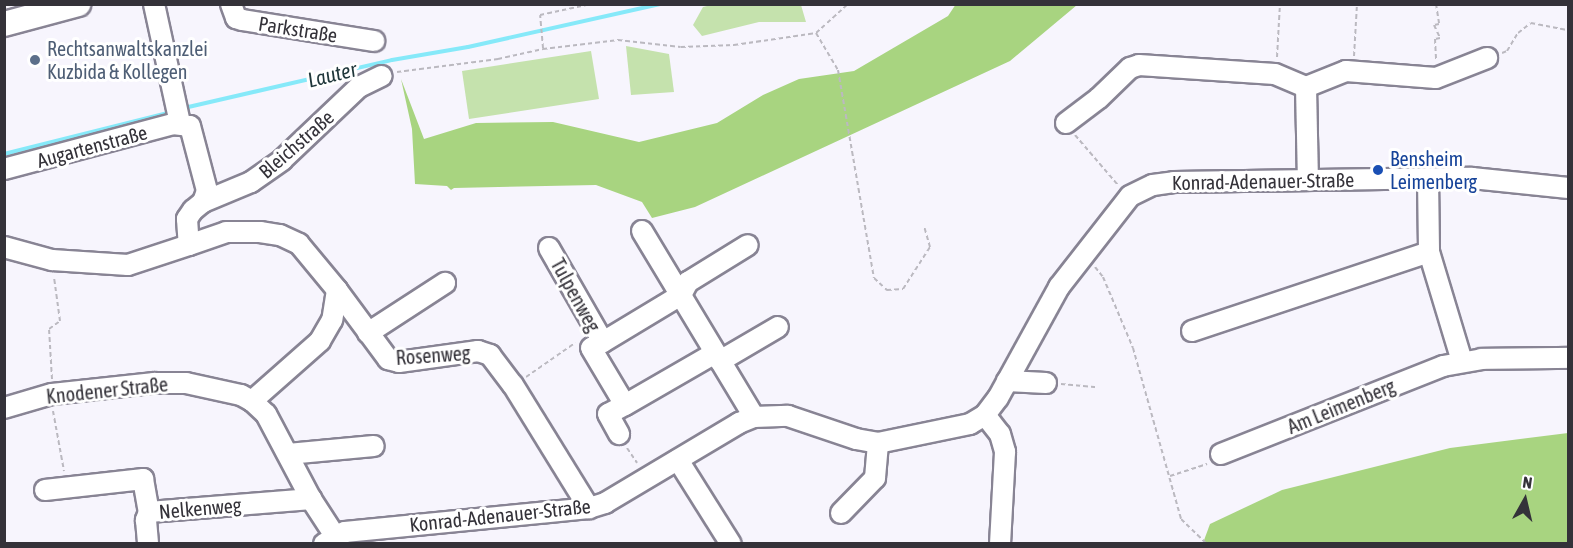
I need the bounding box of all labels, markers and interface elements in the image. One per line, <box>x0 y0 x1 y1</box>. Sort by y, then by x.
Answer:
street label: Parkstraße <box>257 11 339 47</box>
place label: Rechtsanwaltskanzlei Kuzbida & Kollegen <box>47 36 208 83</box>
marker: Rechtsanwaltskanzlei Kuzbida & Kollegen <box>28 53 42 67</box>
water label: Lauter <box>305 56 359 92</box>
street label: Bleichstraße <box>254 105 338 183</box>
street label: Augartenstraße <box>34 120 150 172</box>
place label: Bensheim Leimenberg <box>1390 146 1477 193</box>
marker: Bensheim Leimenberg <box>1371 163 1385 177</box>
street label: Konrad-Adenauer-Straße <box>1172 167 1354 195</box>
street label: Tulpenweg <box>546 254 606 336</box>
street label: Rosenweg <box>395 340 471 370</box>
street label: Knodener Straße <box>45 372 169 408</box>
street label: Am Leimenberg <box>1284 374 1398 438</box>
north arrow <box>1495 470 1555 530</box>
text: N <box>1522 473 1533 492</box>
street label: Nelkenweg <box>158 492 242 524</box>
street label: Konrad-Adenauer-Straße <box>408 494 592 536</box>

